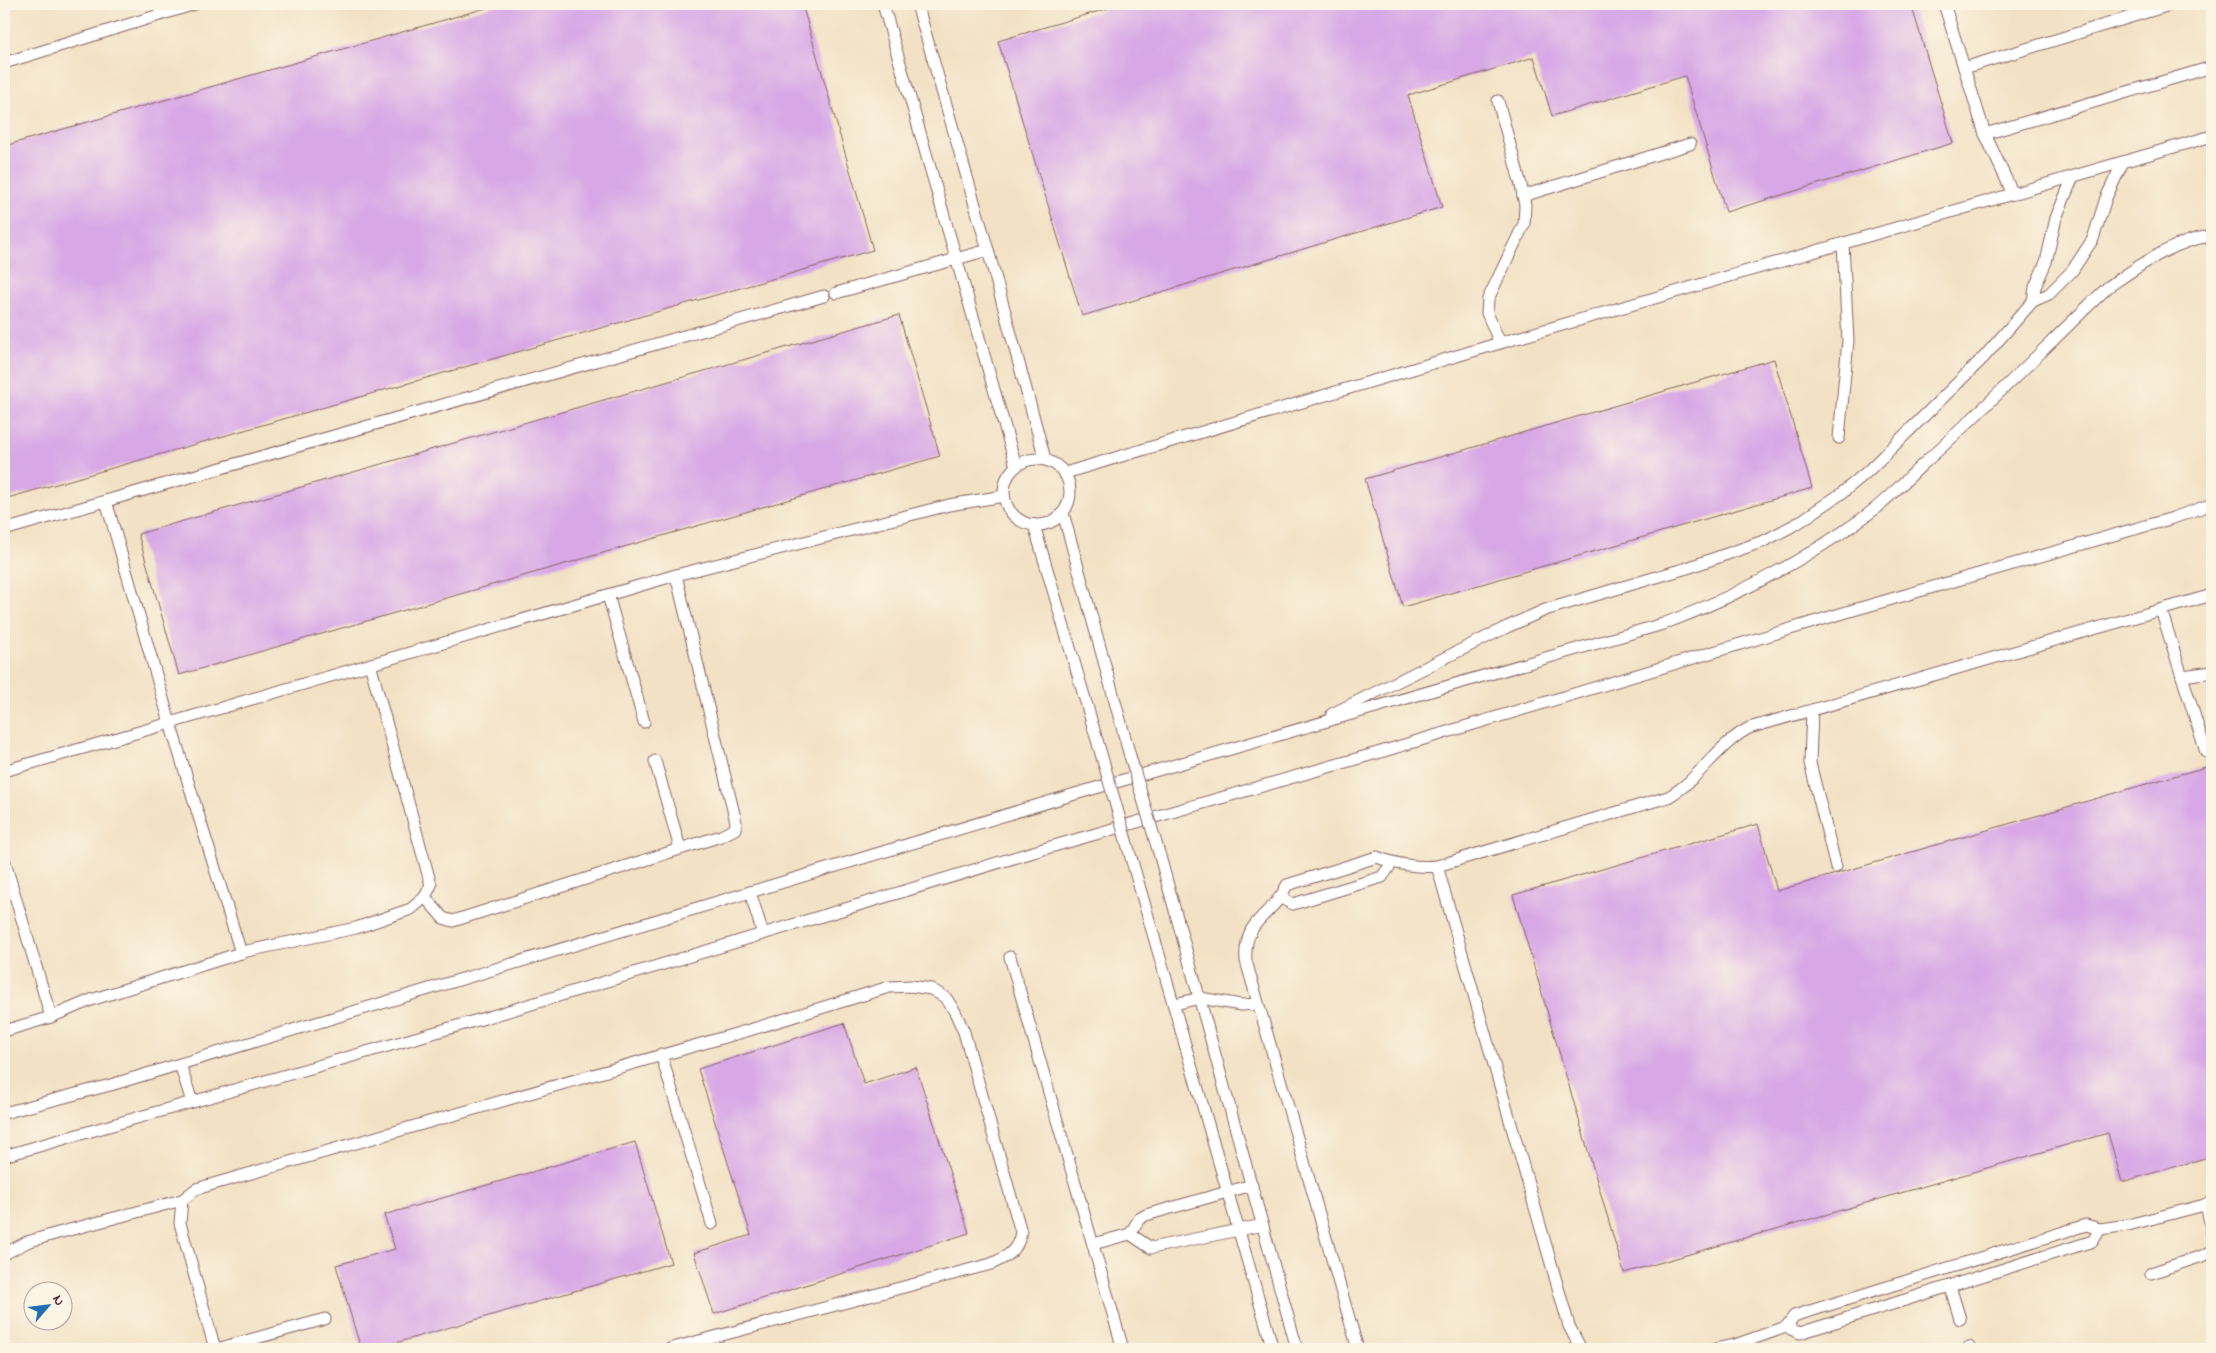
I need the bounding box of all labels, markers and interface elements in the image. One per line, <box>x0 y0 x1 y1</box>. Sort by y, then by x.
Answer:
north arrow <box>22 1280 72 1330</box>
text: N <box>47 1291 70 1310</box>

